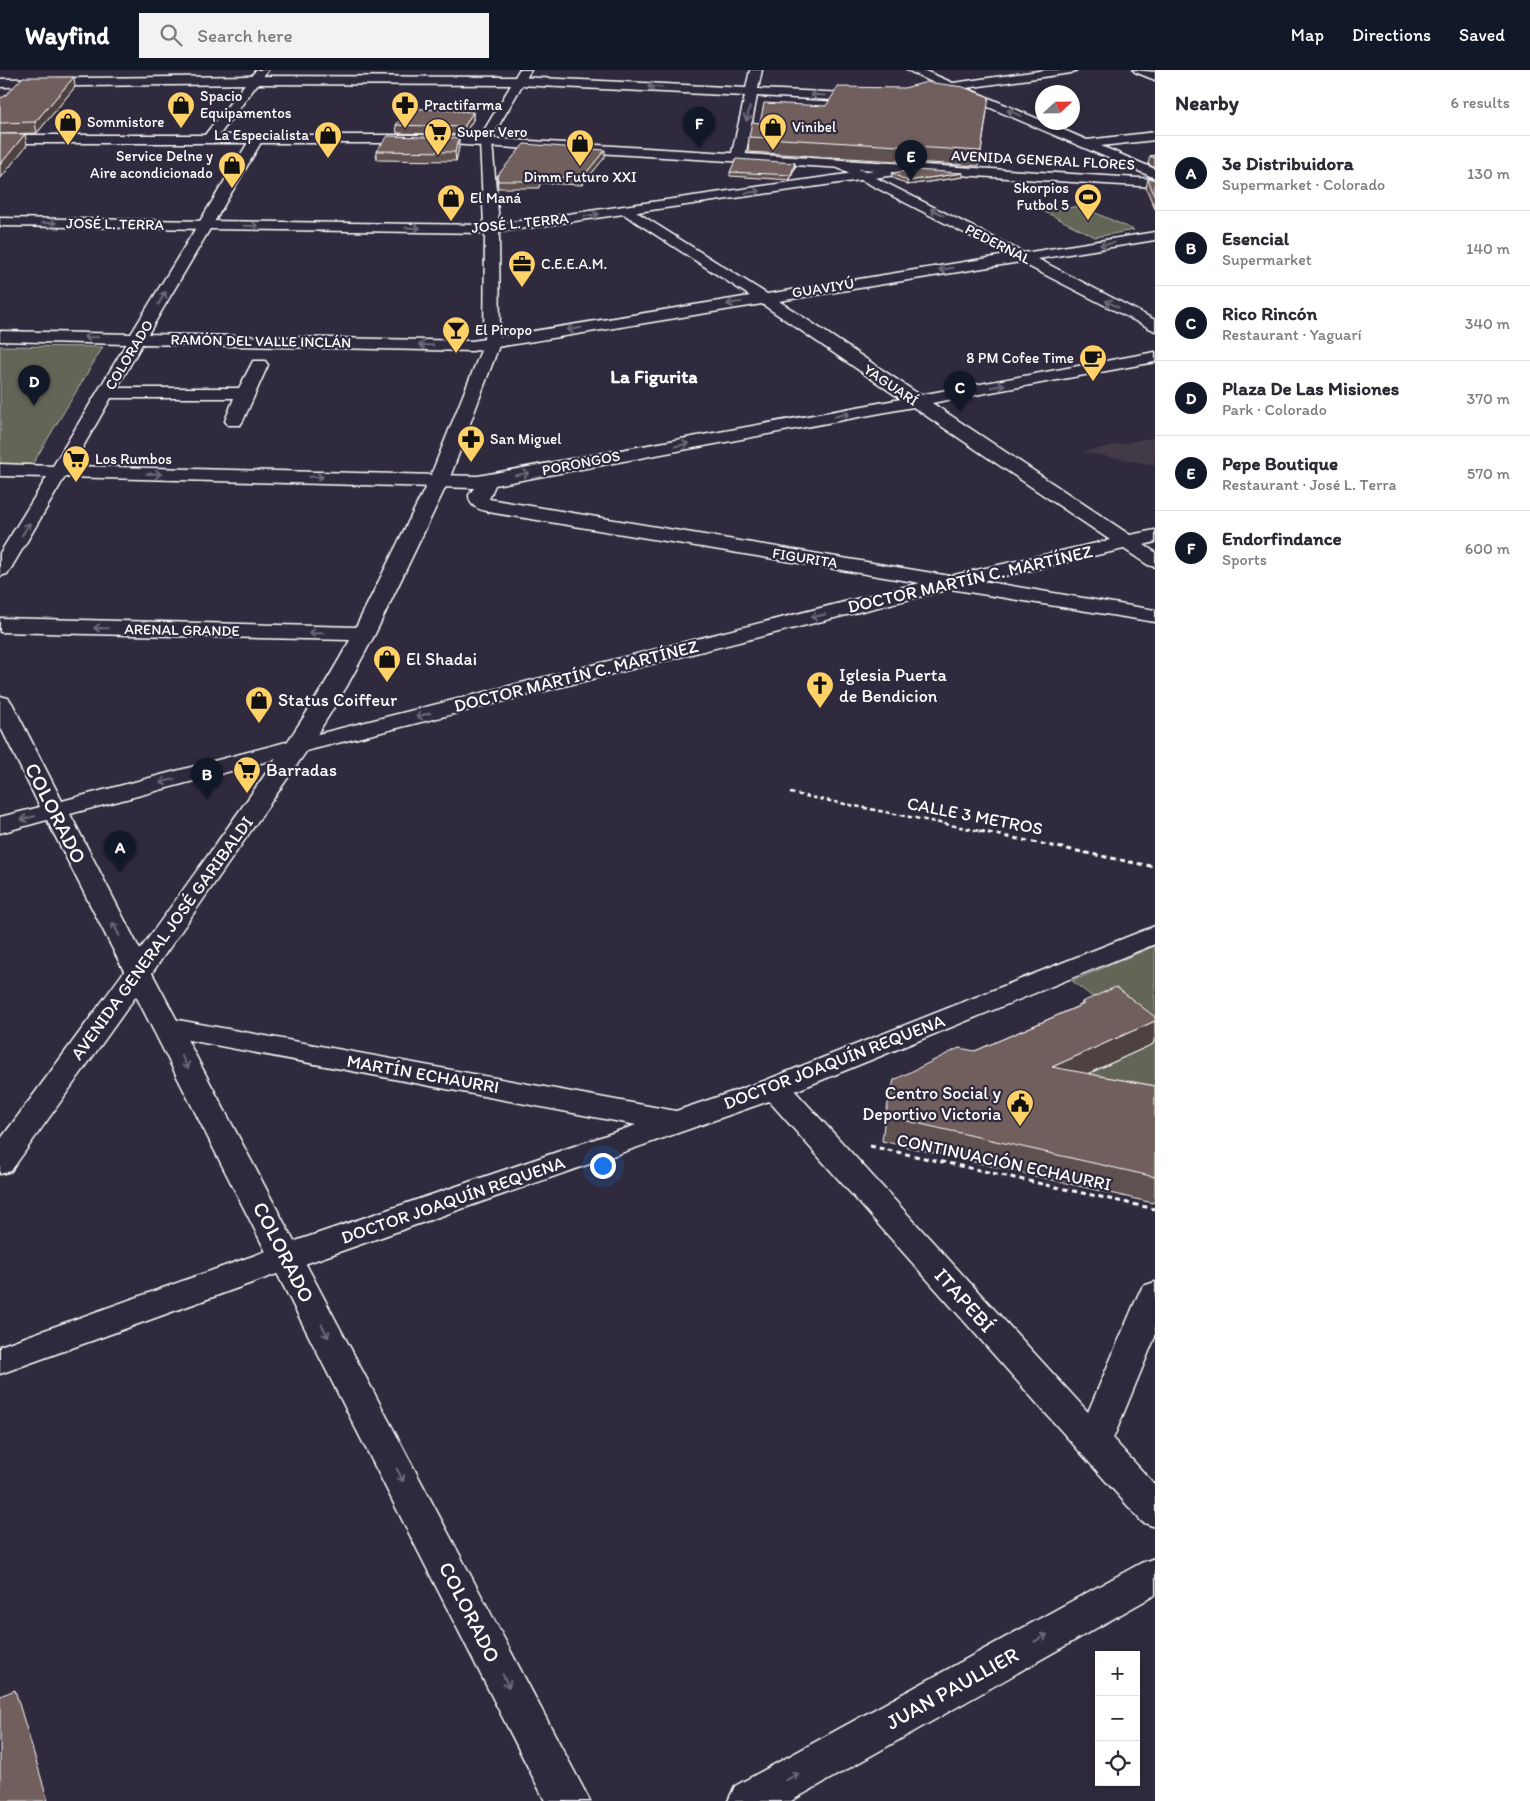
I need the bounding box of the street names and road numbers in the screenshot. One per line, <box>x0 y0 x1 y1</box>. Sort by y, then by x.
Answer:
street label: AVENIDA GENERAL FLORES <box>951 146 1135 174</box>
street label: JOSÉ L. TERRA <box>470 209 570 237</box>
street label: JOSÉ L. TERRA <box>66 214 164 234</box>
street label: PEDERNAL <box>962 220 1034 268</box>
street label: GUAVIYÚ <box>791 274 855 302</box>
street label: COLORADO <box>101 317 157 393</box>
street label: RAMÓN DEL VALLE INCLÁN <box>171 330 351 352</box>
street label: YAGUARÍ <box>860 360 922 410</box>
street label: PORONGOS <box>540 447 622 479</box>
street label: DOCTOR MARTÍN C. MARTÍNEZ <box>845 540 1095 618</box>
street label: FIGURITA <box>771 544 839 572</box>
street label: ARENAL GRANDE <box>124 620 240 640</box>
street label: DOCTOR MARTÍN C. MARTÍNEZ <box>452 635 700 717</box>
street label: COLORADO <box>20 758 92 868</box>
street label: CALLE 3 METROS <box>905 792 1045 840</box>
street label: AVENIDA GENERAL JOSÉ GARIBALDI <box>67 813 257 1063</box>
street label: DOCTOR JOAQUÍN REQUENA <box>720 1009 948 1114</box>
street label: MARTÍN ECHAURRI <box>345 1050 501 1098</box>
street label: CONTINUACIÓN ECHAURRI <box>895 1128 1113 1196</box>
street label: DOCTOR JOAQUÍN REQUENA <box>338 1151 568 1249</box>
street label: COLORADO <box>248 1197 320 1307</box>
street label: ITAPEBÍ <box>930 1263 1000 1337</box>
street label: COLORADO <box>434 1557 506 1667</box>
street label: JUAN PAULLIER <box>881 1641 1023 1735</box>

